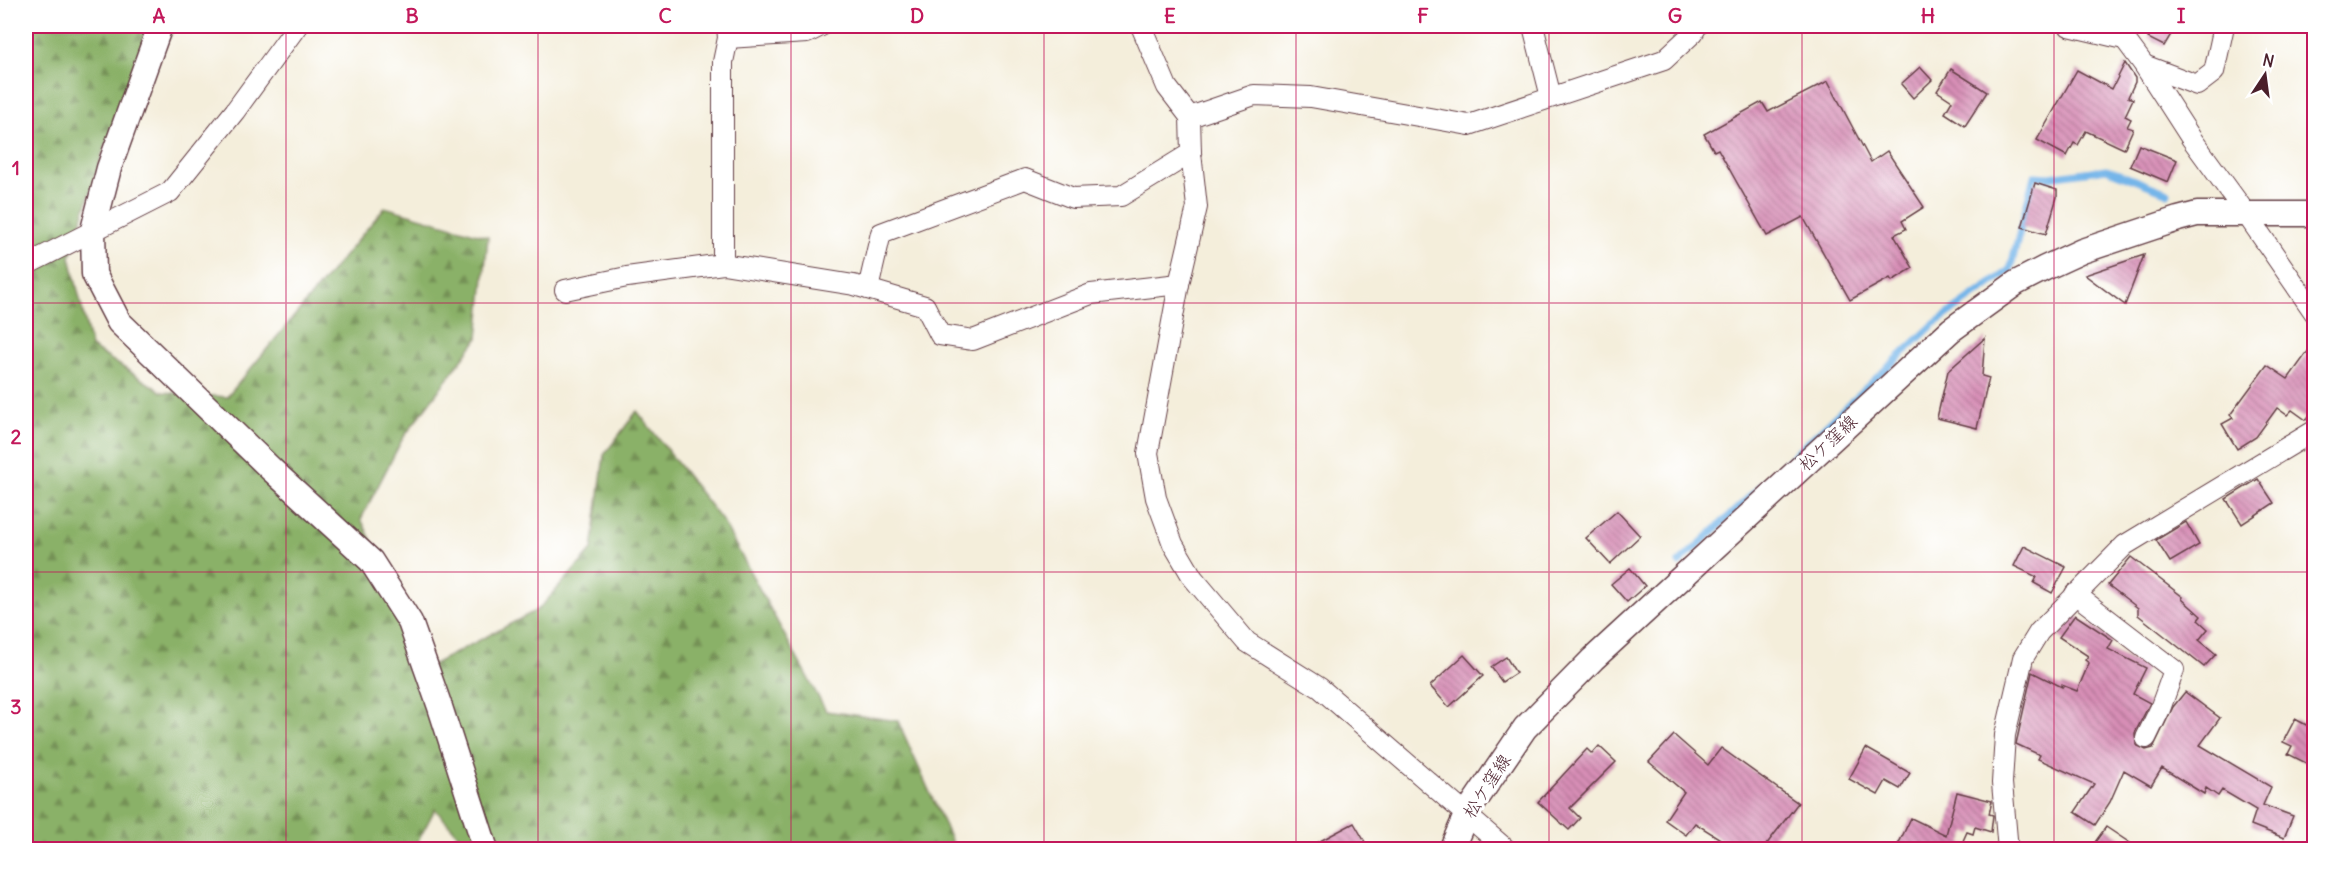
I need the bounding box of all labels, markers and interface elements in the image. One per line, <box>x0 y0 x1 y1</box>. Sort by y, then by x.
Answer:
text: A <box>153 3 166 28</box>
text: B <box>405 3 419 28</box>
text: C <box>658 3 672 28</box>
text: D <box>910 3 924 28</box>
text: E <box>1164 3 1176 28</box>
text: F <box>1417 3 1429 28</box>
text: G <box>1668 3 1682 28</box>
text: H <box>1921 3 1935 28</box>
text: I <box>2177 3 2186 28</box>
north arrow <box>2235 45 2295 105</box>
text: N <box>2261 49 2276 71</box>
text: 1 <box>12 155 20 180</box>
street label: 松ケ窪線 <box>1793 410 1862 476</box>
text: 2 <box>11 424 22 449</box>
text: 3 <box>10 694 22 719</box>
street label: 松ケ窪線 <box>1457 749 1516 822</box>

